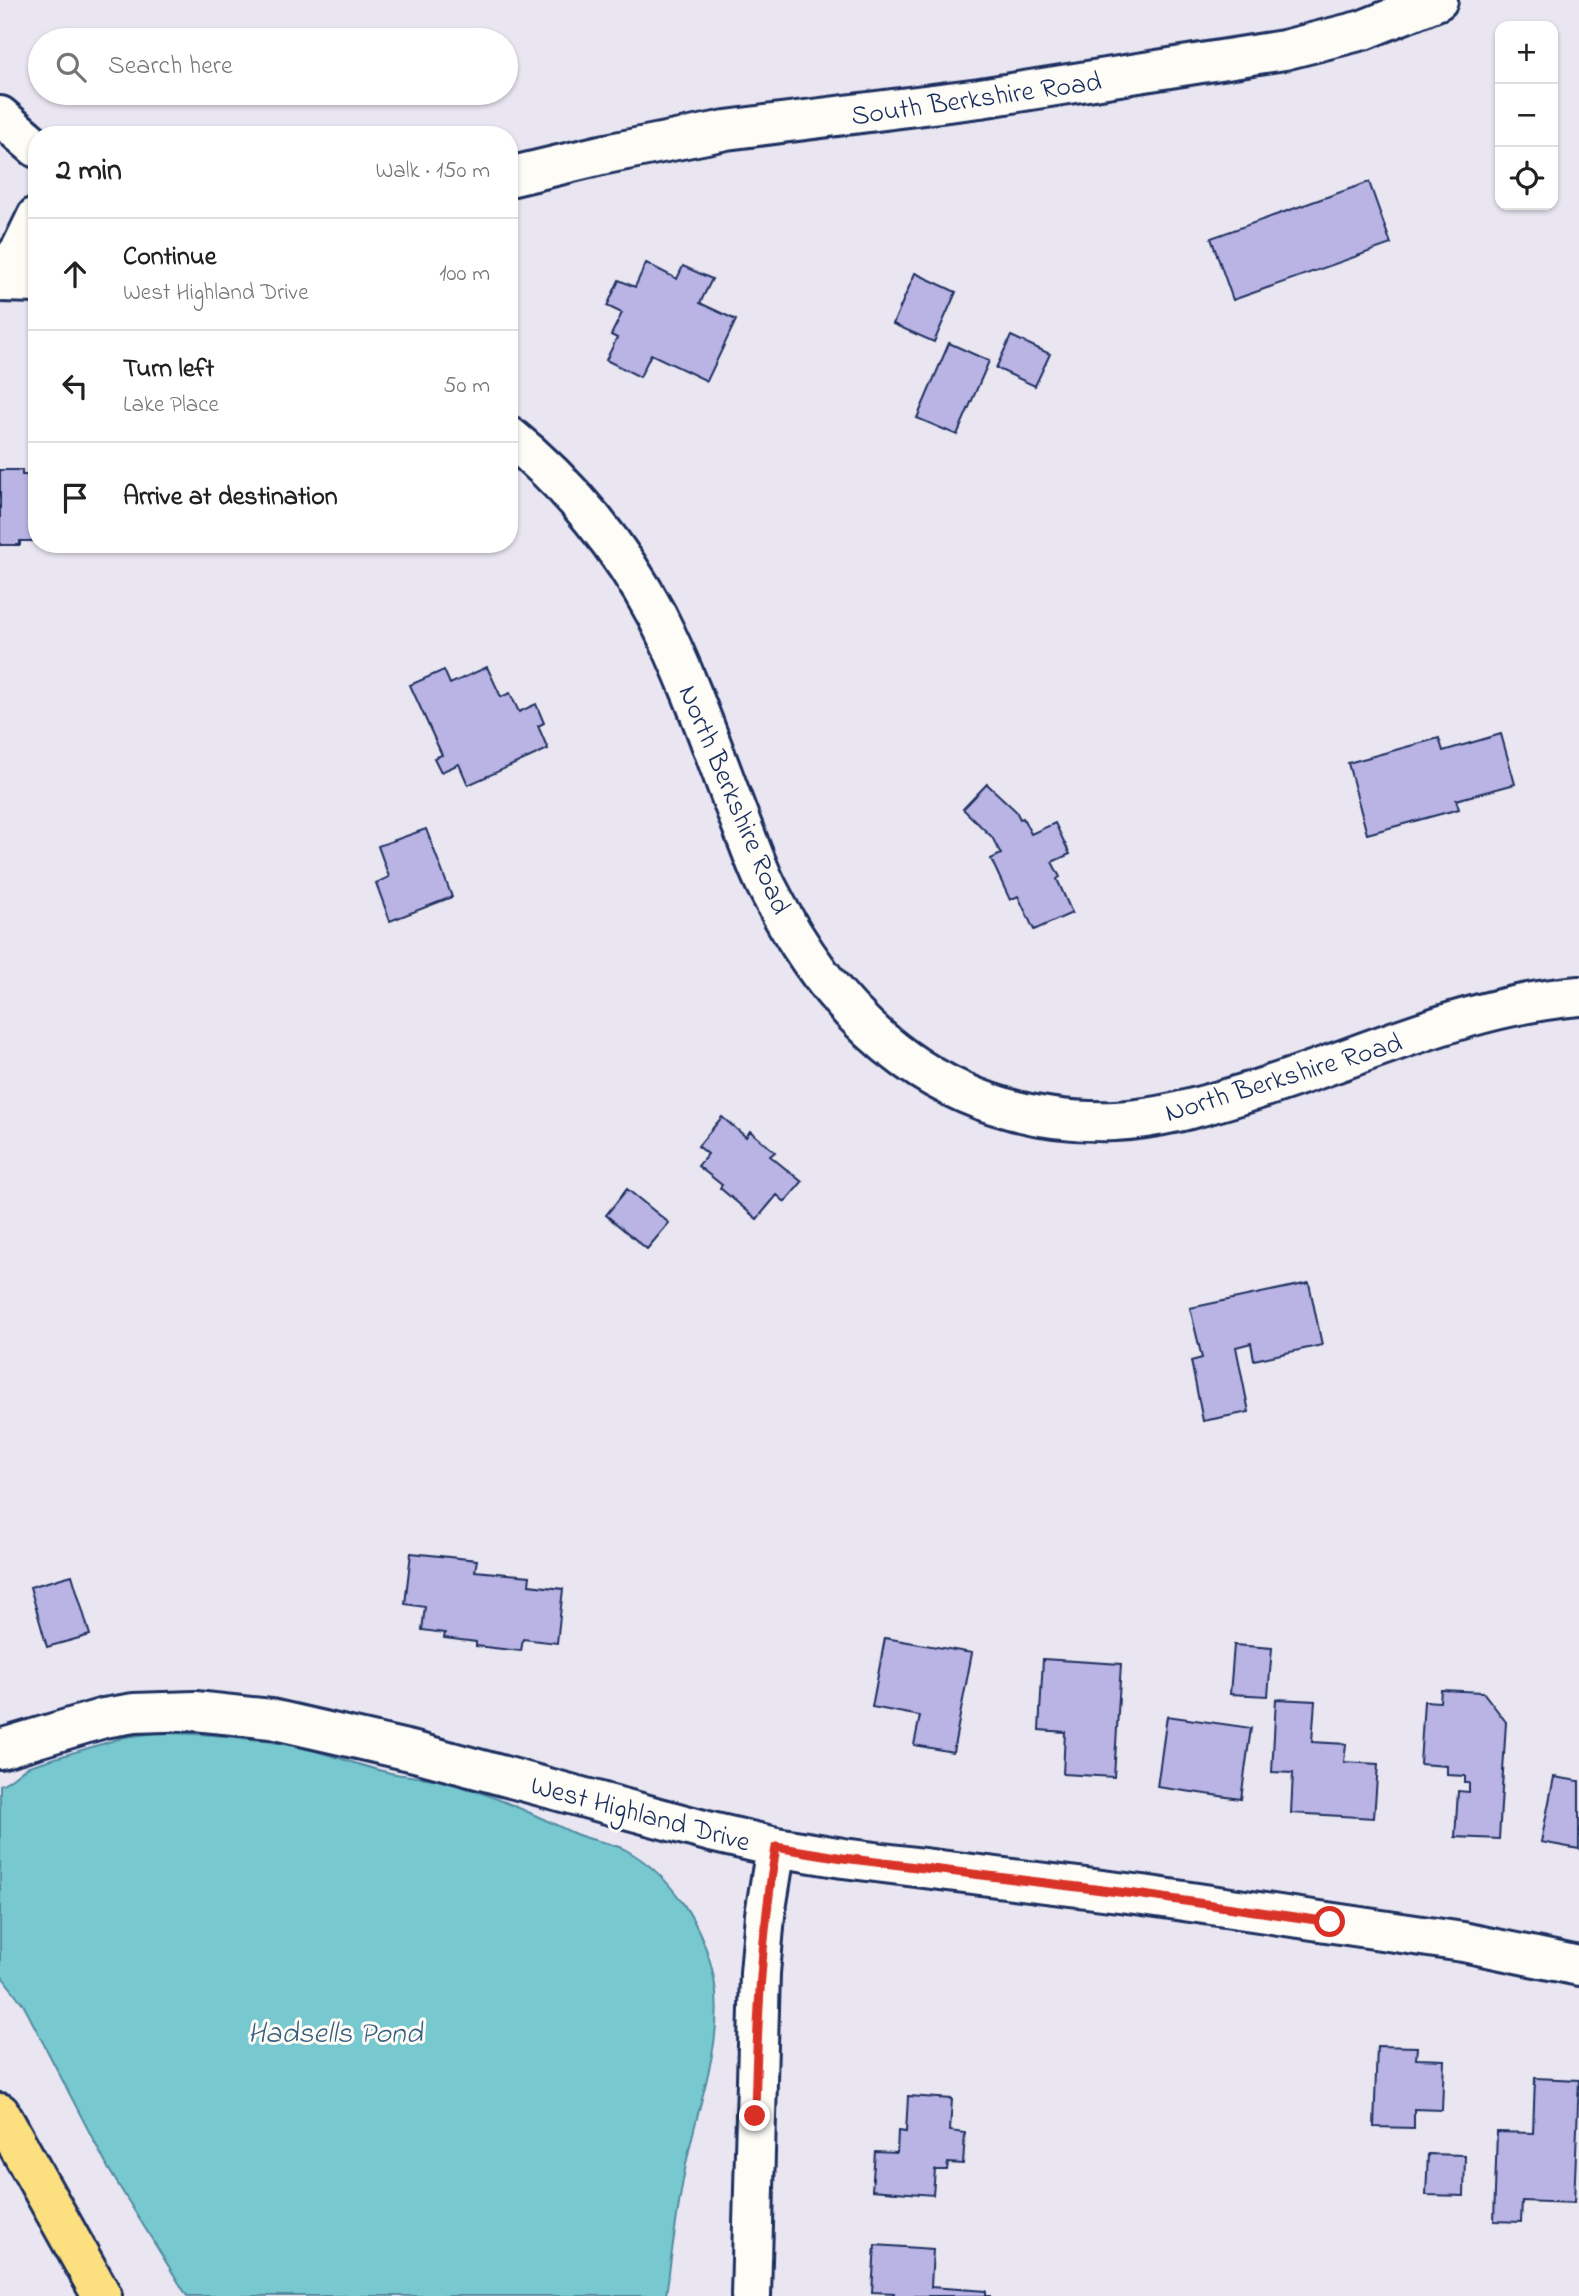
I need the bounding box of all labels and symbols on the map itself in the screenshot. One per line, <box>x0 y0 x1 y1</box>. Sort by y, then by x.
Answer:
street label: South Berkshire Road <box>849 63 1104 138</box>
street label: North Berkshire Road <box>666 679 800 922</box>
street label: North Berkshire Road <box>1160 1024 1408 1135</box>
street label: West Highland Drive <box>526 1766 755 1865</box>
route start <box>1314 1906 1345 1937</box>
water label: Hadsells Pond <box>248 2013 424 2057</box>
route end <box>739 2100 770 2131</box>

